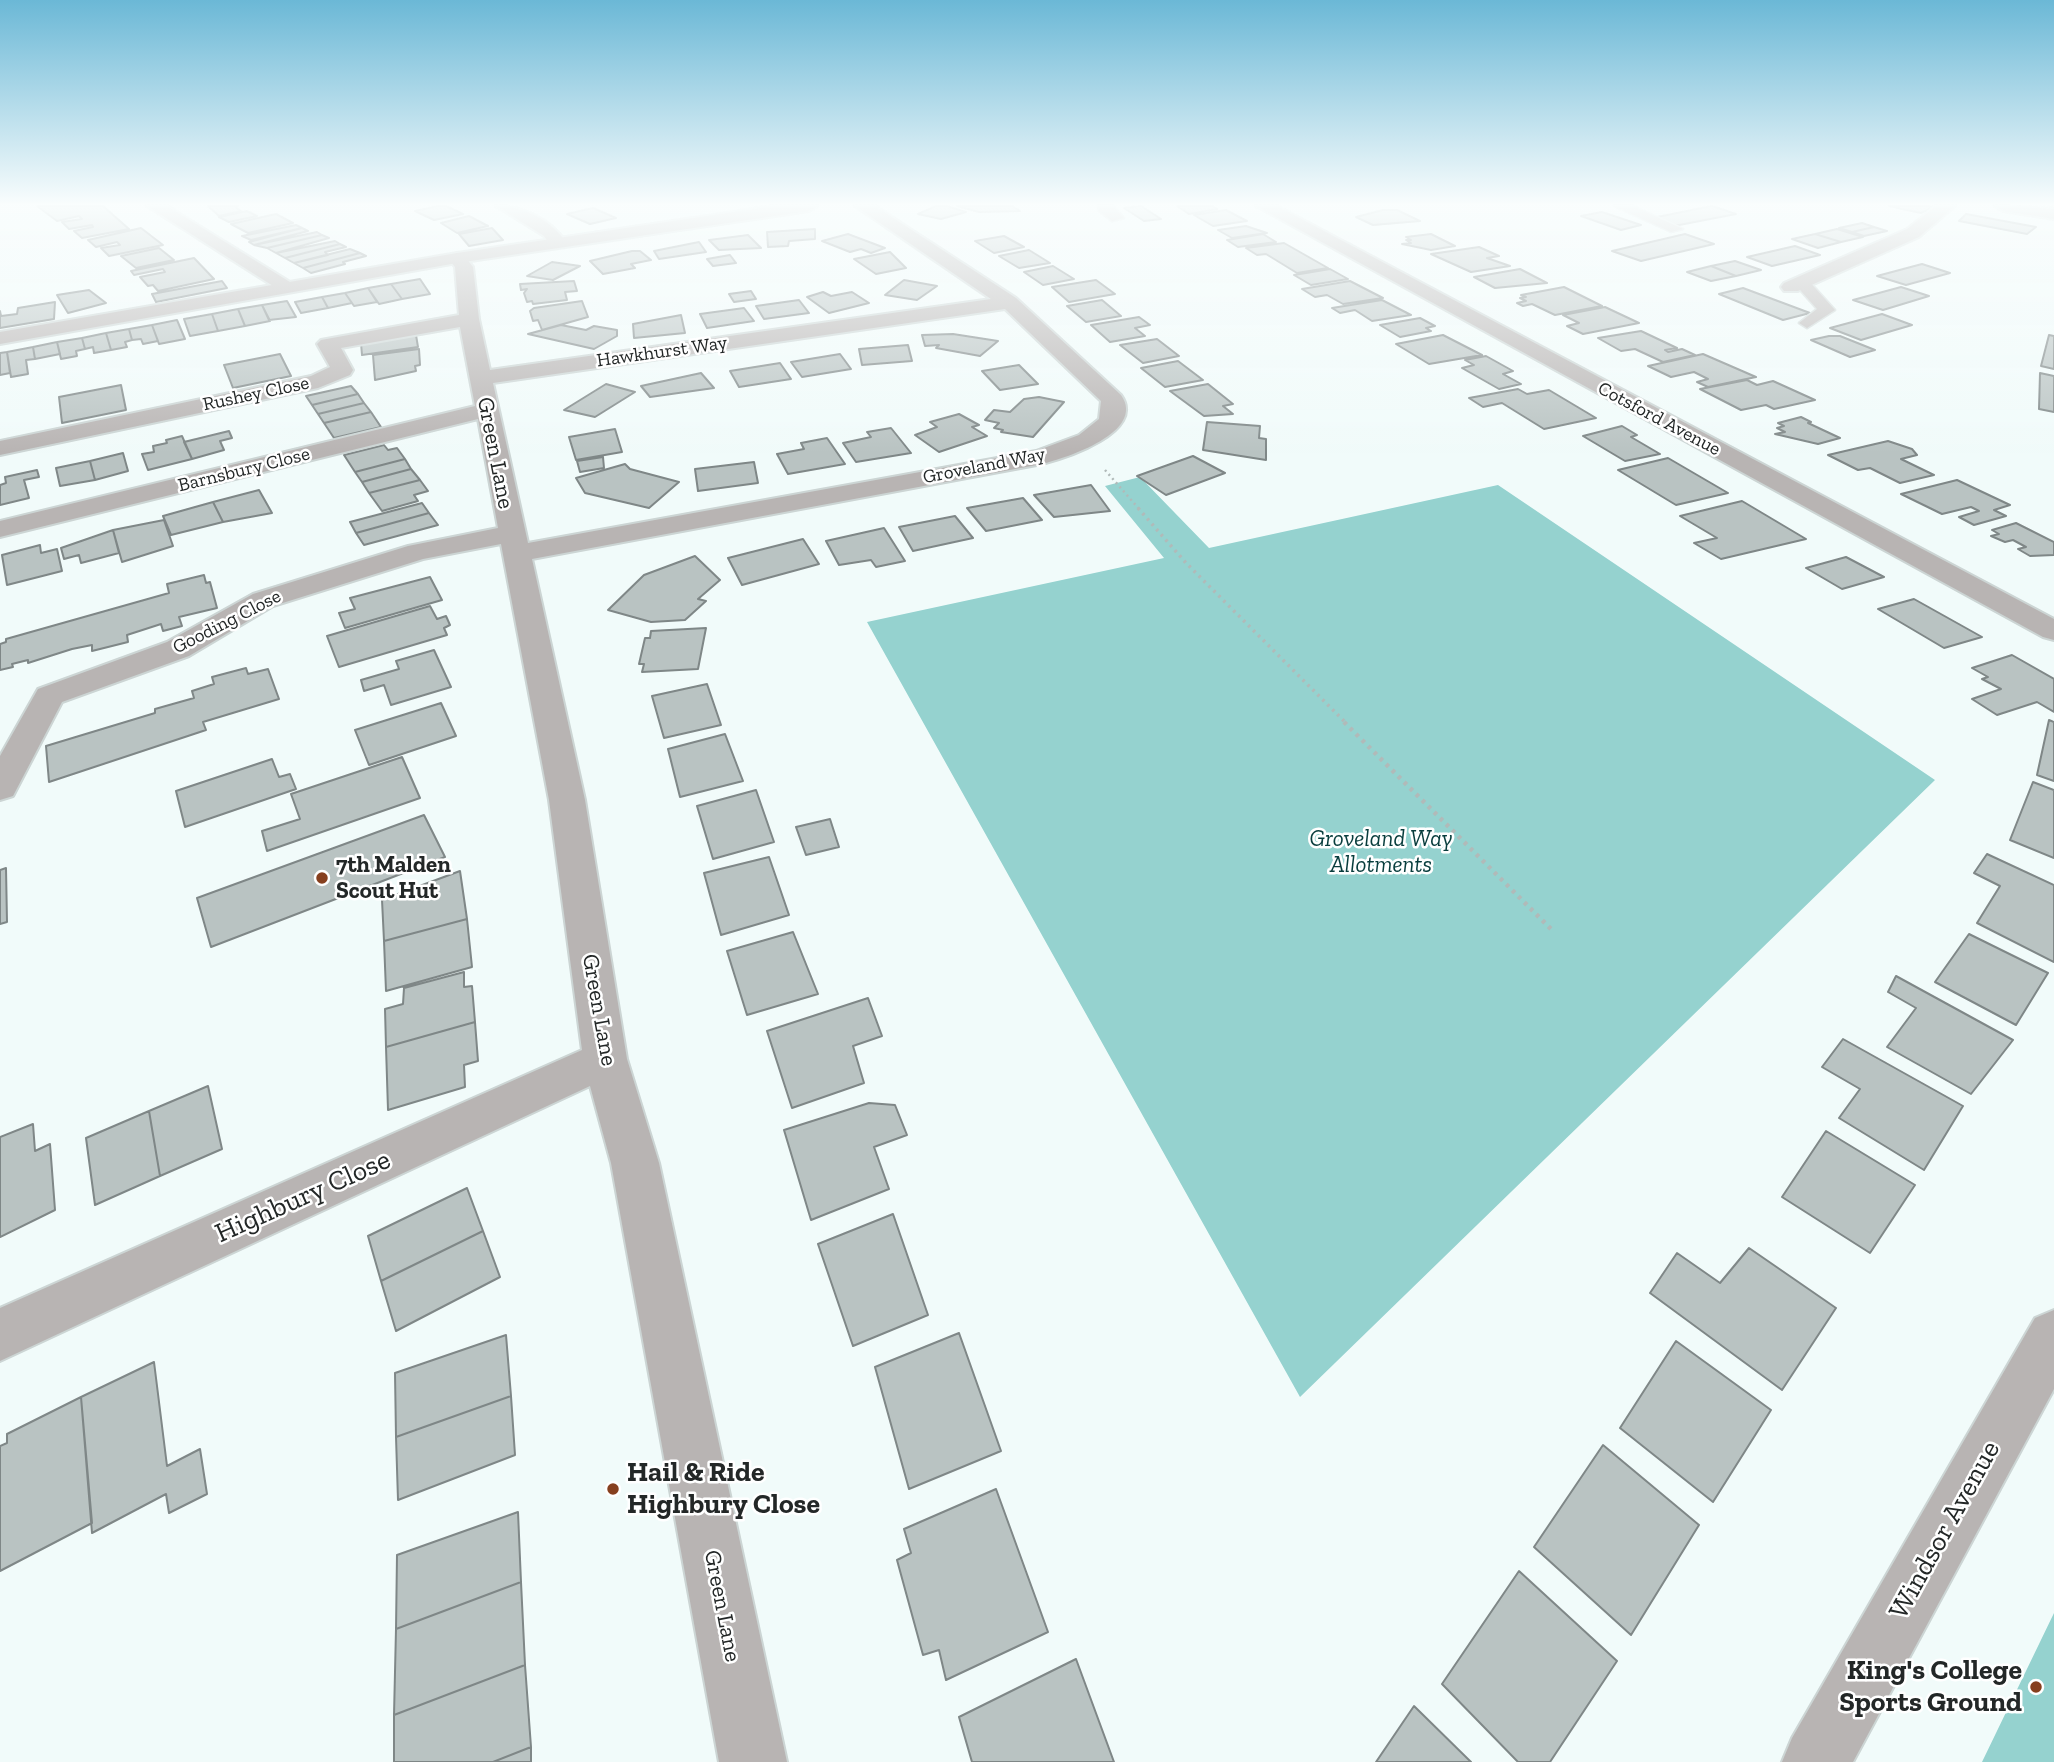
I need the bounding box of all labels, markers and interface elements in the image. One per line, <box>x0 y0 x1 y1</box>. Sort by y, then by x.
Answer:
street label: Hawkhurst Way <box>595 332 729 372</box>
street label: Rushey Close <box>201 372 311 416</box>
street label: Cotsford Avenue <box>1594 377 1724 461</box>
street label: Green Lane <box>471 395 519 511</box>
street label: Barnsbury Close <box>176 443 312 497</box>
street label: Groveland Way <box>921 443 1047 489</box>
street label: Gooding Close <box>169 585 285 659</box>
park label: Groveland Way Allotments <box>1309 825 1453 879</box>
place label: 7th Malden Scout Hut <box>336 851 451 905</box>
marker: 7th Malden Scout Hut <box>314 870 330 886</box>
street label: Green Lane <box>576 952 622 1068</box>
street label: Highbury Close <box>210 1143 396 1251</box>
street label: Windsor Avenue <box>1882 1435 2008 1625</box>
place label: Hail & Ride Highbury Close <box>627 1456 820 1522</box>
marker: Hail & Ride Highbury Close <box>605 1481 621 1497</box>
street label: Green Lane <box>698 1548 746 1664</box>
place label: King's College Sports Ground <box>1839 1654 2022 1720</box>
marker: King's College Sports Ground <box>2028 1679 2044 1695</box>

